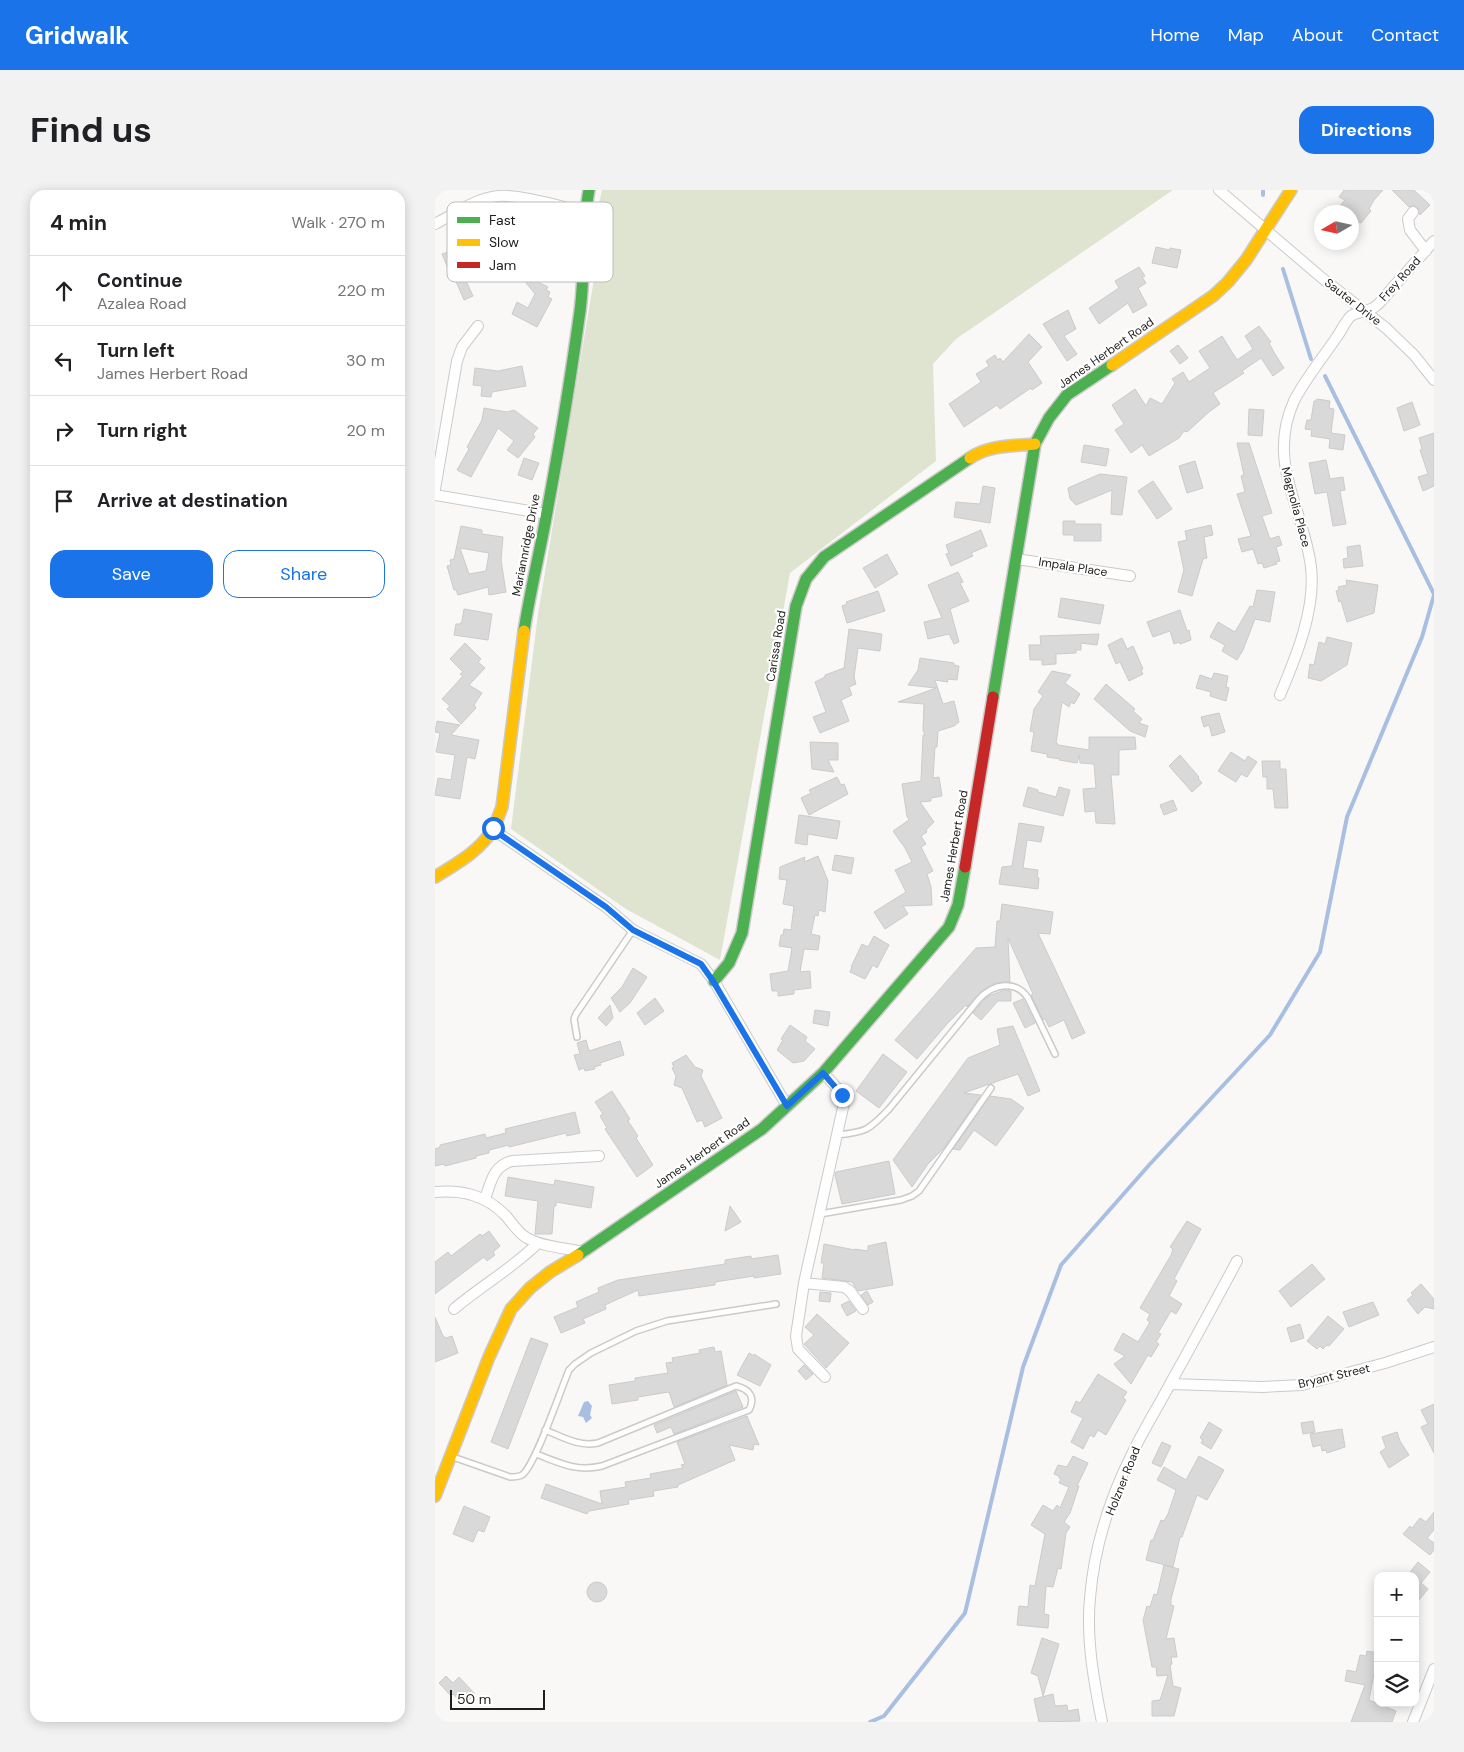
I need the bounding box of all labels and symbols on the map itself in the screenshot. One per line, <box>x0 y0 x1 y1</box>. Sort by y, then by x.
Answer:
legend <box>447 202 613 282</box>
north arrow <box>1314 205 1359 250</box>
text: Fast <box>489 211 516 229</box>
text: Slow <box>489 233 519 251</box>
street label: Frey Road <box>1376 253 1424 305</box>
text: Jam <box>489 256 516 274</box>
street label: Sauter Drive <box>1321 275 1385 329</box>
street label: James Herbert Road <box>1055 314 1157 392</box>
street label: Magnolia Place <box>1278 465 1314 549</box>
street label: Mariannridge Drive <box>508 492 544 598</box>
street label: Impala Place <box>1037 554 1109 580</box>
street label: Carissa Road <box>762 609 790 683</box>
street label: James Herbert Road <box>936 789 972 903</box>
route start <box>482 817 505 840</box>
route end <box>831 1084 854 1107</box>
street label: James Herbert Road <box>651 1114 753 1192</box>
street label: Bryant Street <box>1296 1360 1372 1392</box>
street label: Holzner Road <box>1102 1444 1144 1518</box>
scale bar <box>450 1687 545 1710</box>

